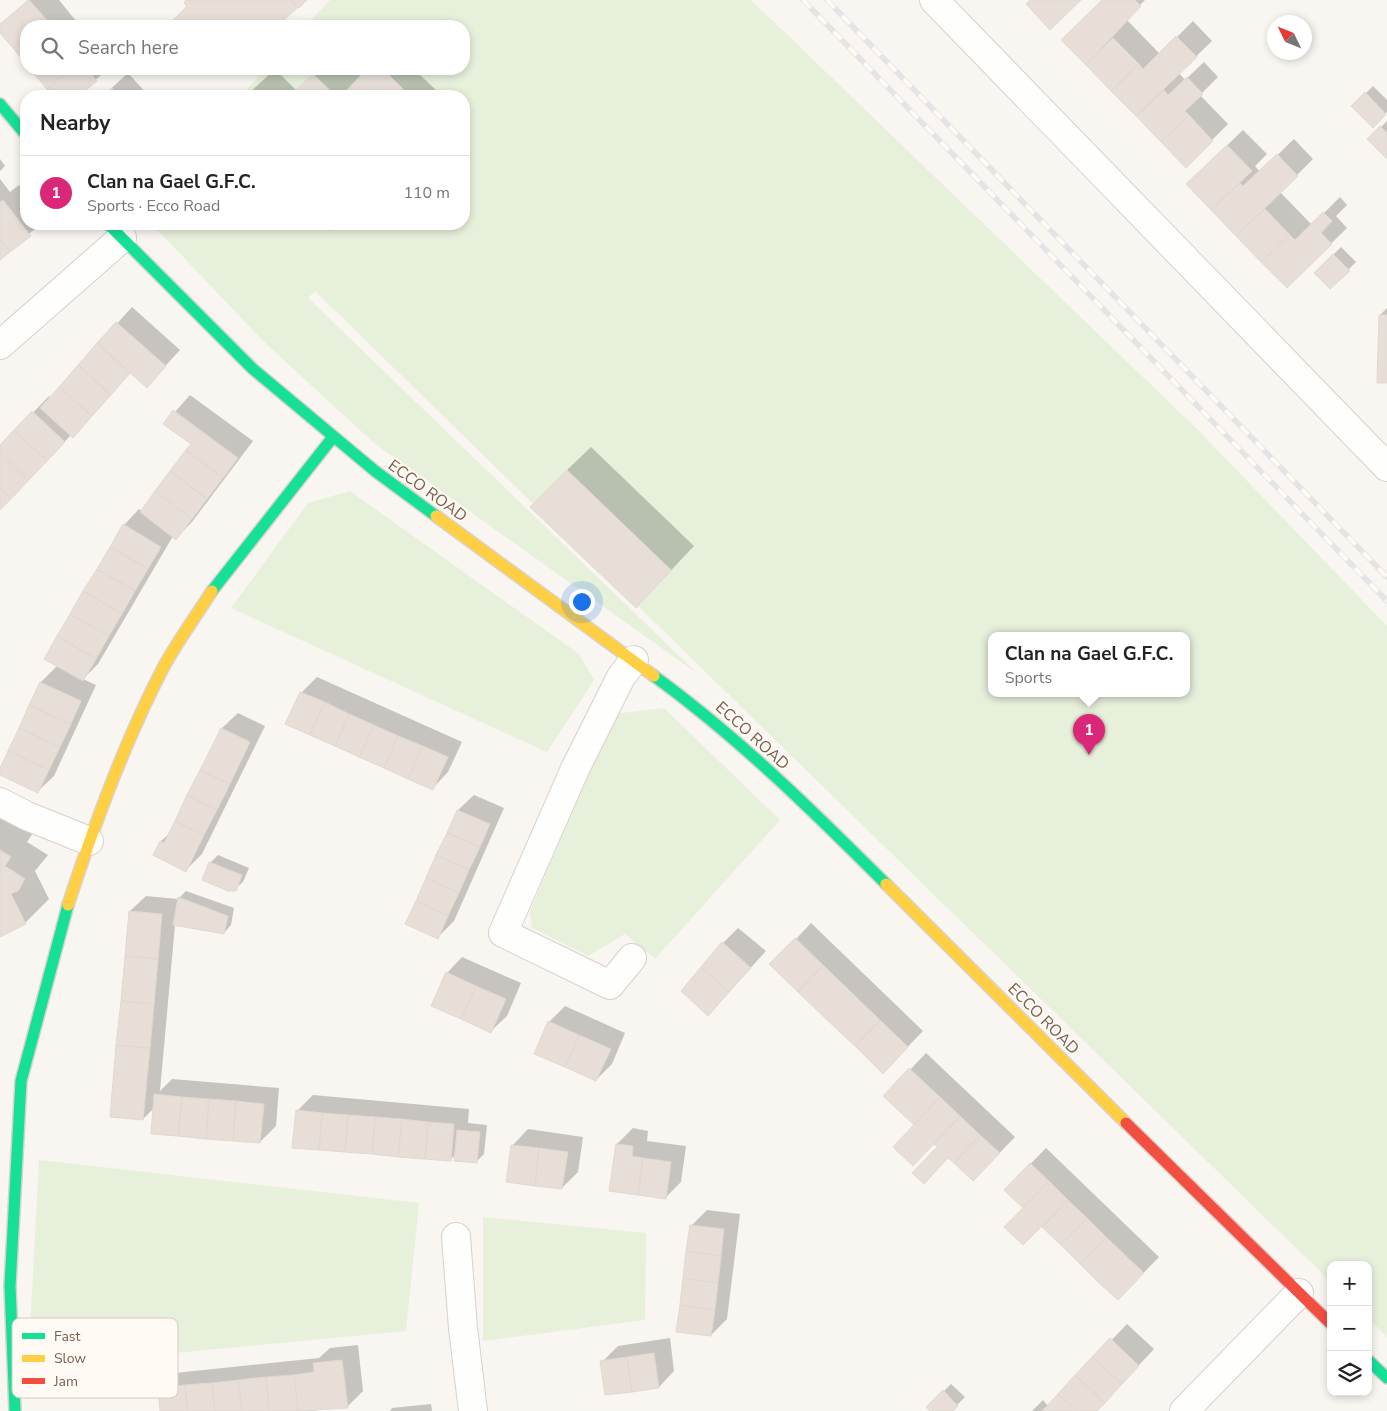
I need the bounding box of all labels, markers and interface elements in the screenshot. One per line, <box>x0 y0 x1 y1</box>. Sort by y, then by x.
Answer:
north arrow <box>1267 15 1312 60</box>
search box <box>20 20 470 75</box>
icon: search <box>38 34 66 62</box>
text: Search here <box>78 35 179 61</box>
text: Nearby <box>40 109 110 137</box>
text: Clan na Gael G.F.C. <box>87 169 256 195</box>
text: 1 <box>51 182 61 204</box>
text: 110 m <box>403 182 450 204</box>
text: Sports · Ecco Road <box>87 195 220 217</box>
street label: ECCO ROAD <box>383 455 471 527</box>
your location <box>569 589 595 615</box>
popup <box>988 632 1190 697</box>
text: Clan na Gael G.F.C. <box>1005 641 1173 667</box>
text: Sports <box>1005 667 1052 689</box>
street label: ECCO ROAD <box>711 697 794 775</box>
pin: 1 <box>1073 714 1105 755</box>
street label: ECCO ROAD <box>1003 978 1084 1059</box>
map controls <box>1327 1261 1372 1396</box>
button: + <box>1327 1261 1372 1306</box>
button: − <box>1327 1306 1372 1351</box>
legend <box>12 1318 178 1398</box>
text: Fast <box>54 1327 80 1346</box>
text: Slow <box>54 1349 86 1368</box>
button: layers <box>1327 1351 1372 1396</box>
text: Jam <box>53 1372 78 1391</box>

